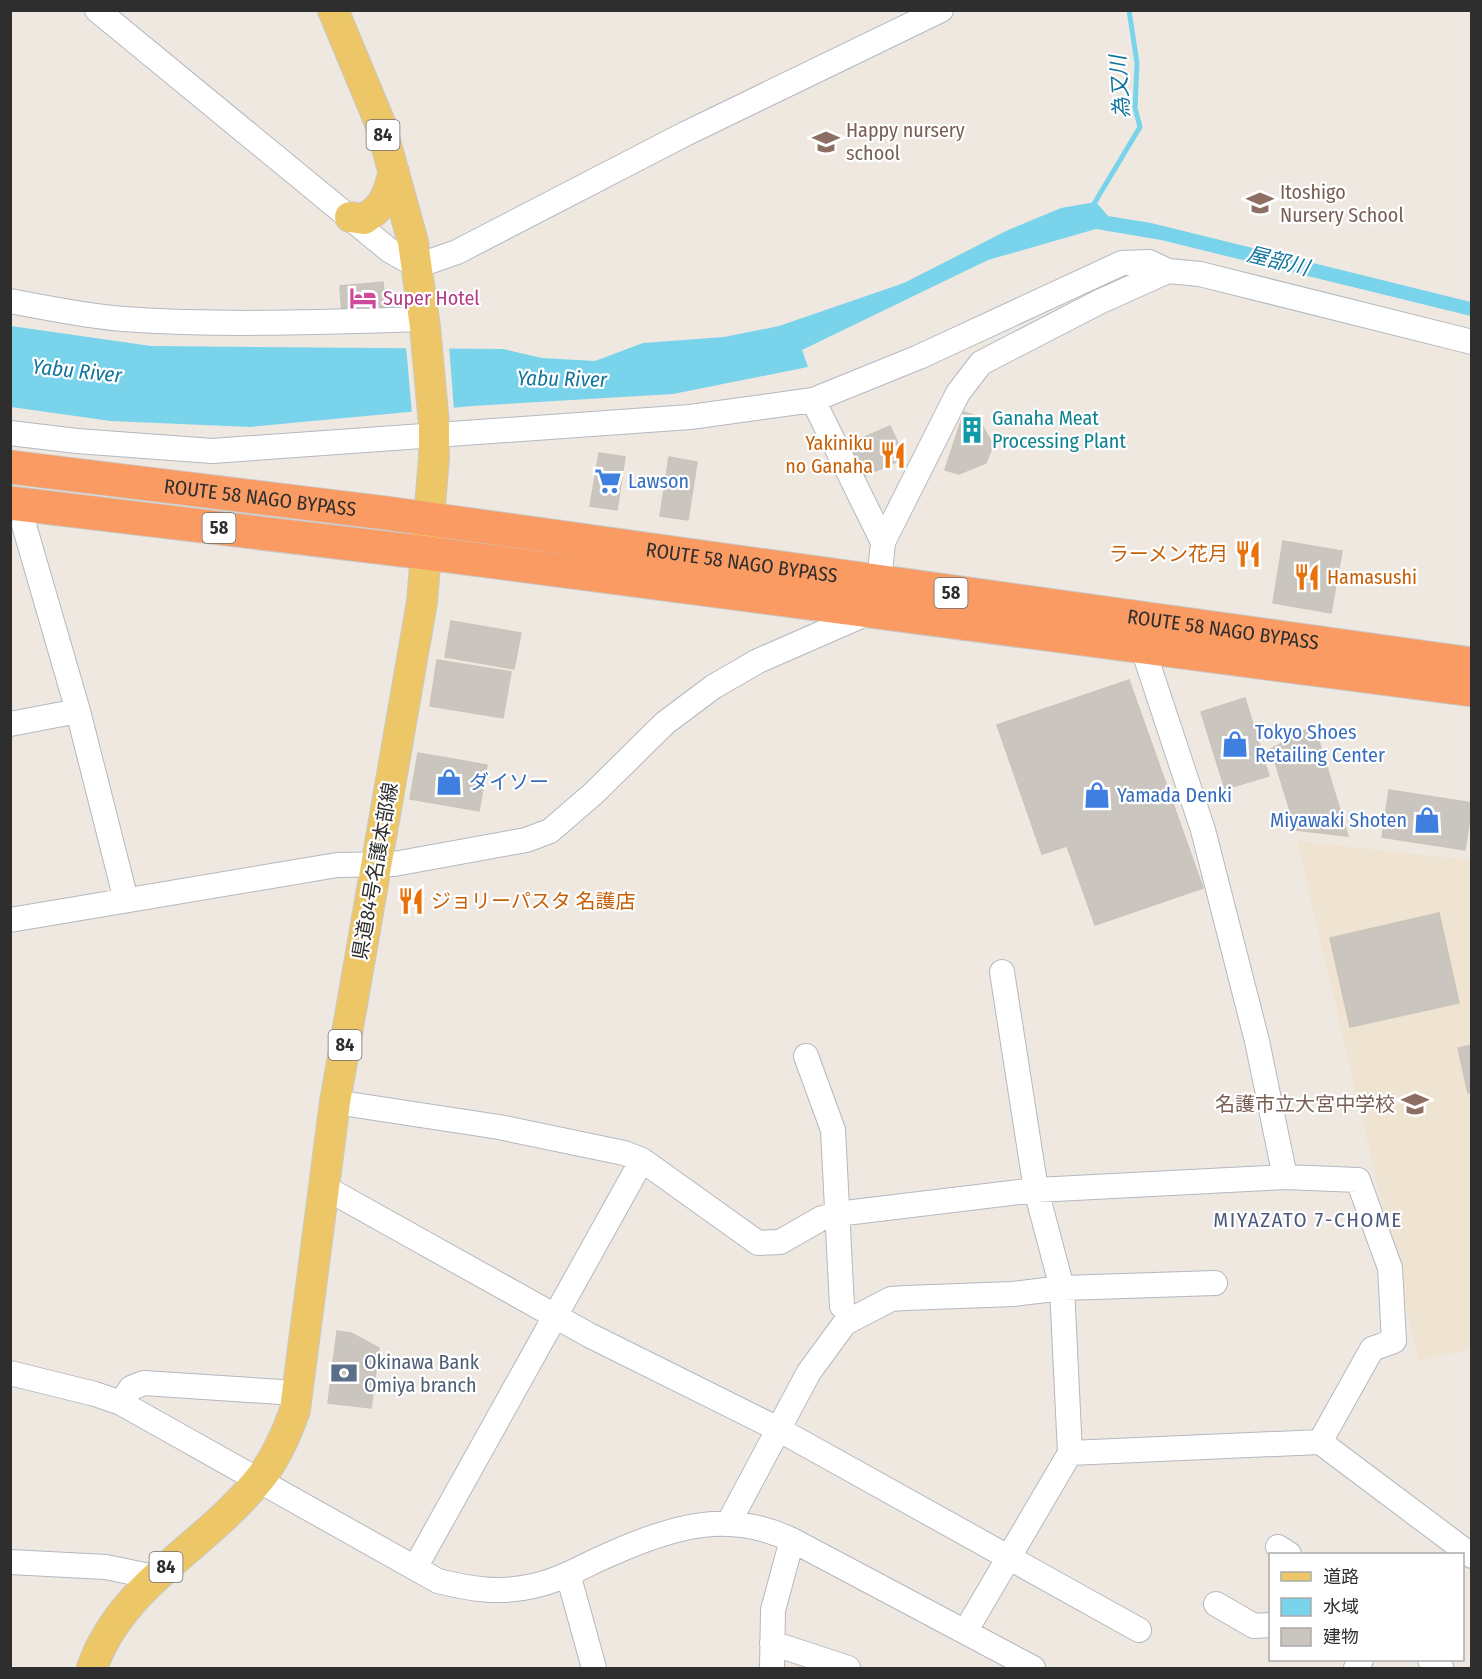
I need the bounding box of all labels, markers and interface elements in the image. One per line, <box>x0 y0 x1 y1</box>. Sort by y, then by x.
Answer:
water label: 為又川 <box>1105 53 1135 119</box>
place label: Happy nursery school <box>846 118 965 165</box>
road number: 84 <box>366 120 400 150</box>
school or university icon: Happy nursery school <box>811 127 841 157</box>
place label: Itoshigo Nursery School <box>1280 180 1404 227</box>
school or university icon: Itoshigo Nursery School <box>1245 188 1275 218</box>
water label: 屋部川 <box>1244 241 1314 282</box>
hotel icon: Super Hotel <box>348 283 378 313</box>
place label: Super Hotel <box>383 286 480 310</box>
water label: Yabu River <box>31 353 124 389</box>
water label: Yabu River <box>517 365 608 393</box>
place label: Ganaha Meat Processing Plant <box>992 406 1126 453</box>
building icon: Ganaha Meat Processing Plant <box>957 415 987 445</box>
place label: Yakiniku no Ganaha <box>785 431 873 478</box>
restaurant icon: Yakiniku no Ganaha <box>878 440 908 470</box>
supermarket icon: Lawson <box>593 466 623 496</box>
place label: Lawson <box>628 469 689 493</box>
street label: ROUTE 58 NAGO BYPASS <box>163 474 358 521</box>
road number: 58 <box>202 513 236 543</box>
street label: ROUTE 58 NAGO BYPASS <box>644 537 839 588</box>
restaurant icon: ラーメン花月 <box>1233 539 1263 569</box>
place label: ラーメン花月 <box>1109 542 1228 566</box>
restaurant icon: Hamasushi <box>1292 562 1322 592</box>
place label: Hamasushi <box>1327 565 1417 589</box>
road number: 58 <box>934 578 968 608</box>
street label: ROUTE 58 NAGO BYPASS <box>1126 604 1321 655</box>
place label: Tokyo Shoes Retailing Center <box>1255 720 1385 767</box>
shop icon: Tokyo Shoes Retailing Center <box>1220 729 1250 759</box>
shop icon: ダイソー <box>434 767 464 797</box>
place label: ダイソー <box>469 770 549 794</box>
street label: 県道84号名護本部線 <box>348 780 402 962</box>
shop icon: Yamada Denki <box>1082 780 1112 810</box>
place label: Yamada Denki <box>1117 783 1232 807</box>
shop icon: Miyawaki Shoten <box>1412 805 1442 835</box>
place label: Miyawaki Shoten <box>1270 808 1407 832</box>
restaurant icon: ジョリーパスタ 名護店 <box>396 886 426 916</box>
place label: ジョリーパスタ 名護店 <box>431 889 636 913</box>
road number: 84 <box>328 1030 362 1060</box>
school or university icon: 名護市立大宮中学校 <box>1400 1089 1430 1119</box>
place label: 名護市立大宮中学校 <box>1215 1092 1395 1116</box>
district label: MIYAZATO 7-CHOME <box>1213 1207 1403 1233</box>
place label: Okinawa Bank Omiya branch <box>364 1350 480 1397</box>
bank icon: Okinawa Bank Omiya branch <box>329 1358 359 1388</box>
road number: 84 <box>150 1552 182 1582</box>
legend <box>1269 1553 1464 1661</box>
text: 道路 <box>1323 1566 1359 1588</box>
text: 水域 <box>1323 1596 1359 1618</box>
text: 建物 <box>1323 1626 1359 1648</box>

